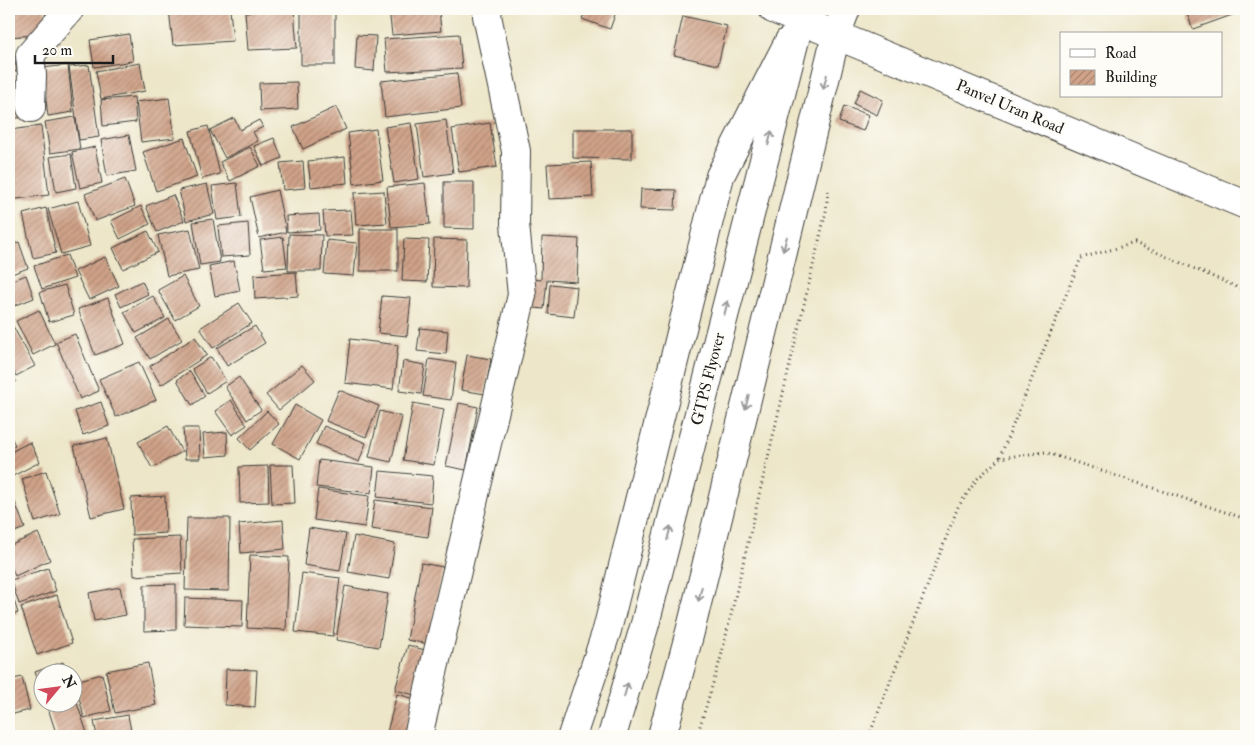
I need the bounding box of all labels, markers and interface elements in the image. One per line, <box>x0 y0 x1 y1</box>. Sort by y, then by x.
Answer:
scale bar <box>35 32 112 64</box>
legend <box>1060 32 1222 98</box>
text: 20 m <box>42 41 72 60</box>
text: Road <box>1105 44 1137 63</box>
text: Building <box>1105 68 1157 87</box>
one-way arrow <box>820 74 829 90</box>
street label: Panvel Uran Road <box>953 75 1067 139</box>
one-way arrow <box>766 131 775 147</box>
one-way arrow <box>780 236 789 252</box>
one-way arrow <box>722 300 732 316</box>
street label: GTPS Flyover <box>687 330 729 427</box>
one-way arrow <box>742 393 751 409</box>
one-way arrow <box>665 525 674 541</box>
one-way arrow <box>695 585 704 601</box>
north arrow <box>32 662 82 712</box>
text: N <box>58 671 80 692</box>
one-way arrow <box>622 682 632 698</box>

